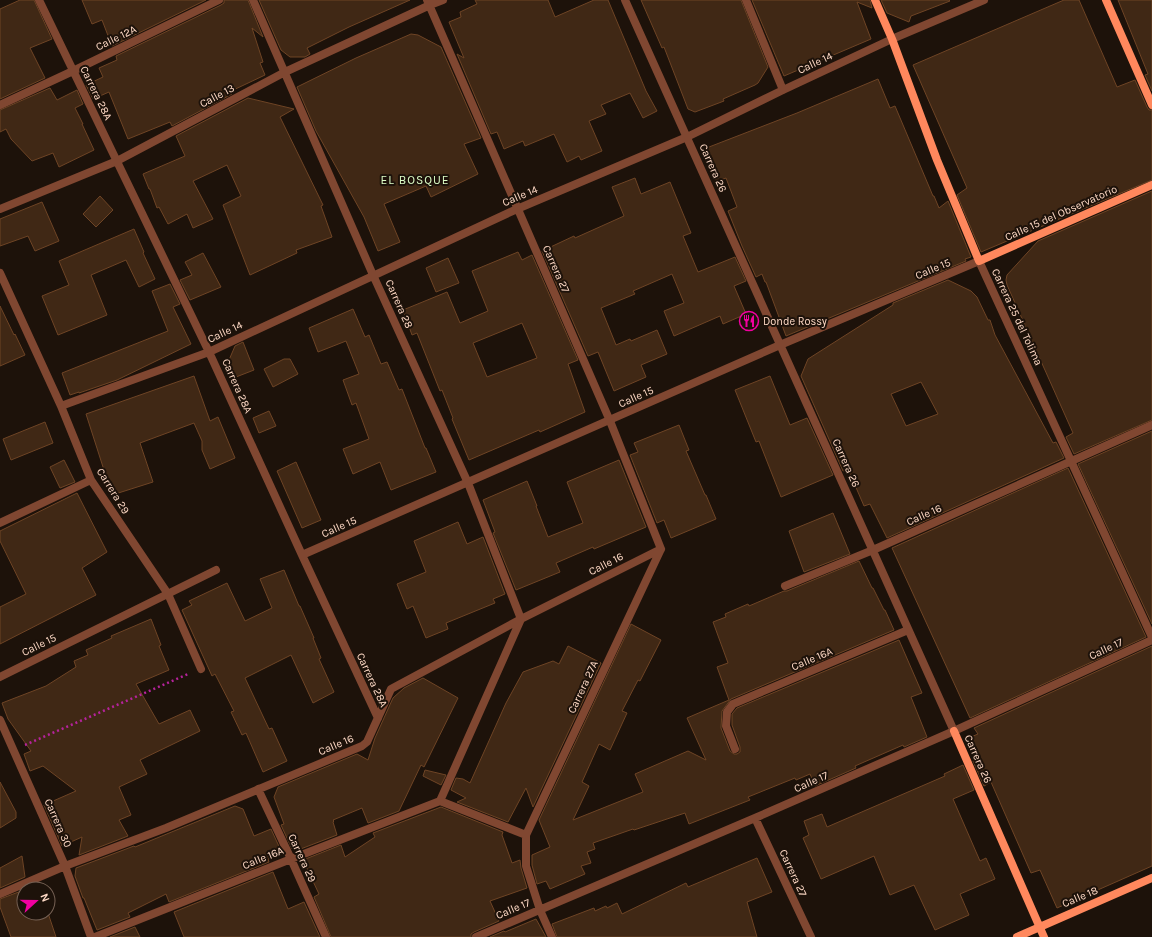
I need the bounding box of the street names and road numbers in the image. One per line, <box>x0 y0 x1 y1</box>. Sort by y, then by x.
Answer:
street label: Calle 12A <box>94 22 139 53</box>
street label: Calle 14 <box>795 49 835 77</box>
street label: Carrera 28A <box>77 64 115 123</box>
street label: Calle 13 <box>197 81 237 111</box>
street label: Carrera 26 <box>697 142 729 194</box>
street label: Calle 15 del Observatorio <box>1003 182 1119 244</box>
street label: Calle 14 <box>500 183 540 209</box>
street label: Carrera 27 <box>540 243 572 295</box>
street label: Calle 15 <box>913 256 953 282</box>
street label: Carrera 25 del Tolima <box>989 266 1045 368</box>
street label: Carrera 28 <box>382 278 416 331</box>
street label: Calle 14 <box>205 318 245 346</box>
street label: Carrera 28A <box>219 357 255 416</box>
street label: Calle 15 <box>616 384 656 410</box>
street label: Carrera 26 <box>830 437 862 489</box>
street label: Carrera 29 <box>94 466 132 516</box>
street label: Calle 16 <box>904 502 944 528</box>
street label: Calle 15 <box>319 514 359 540</box>
street label: Calle 16 <box>586 550 626 578</box>
street label: Calle 15 <box>19 631 59 659</box>
street label: Calle 17 <box>1087 635 1125 663</box>
street label: Calle 16A <box>789 644 835 673</box>
street label: Carrera 28A <box>354 651 391 710</box>
street label: Carrera 27A <box>565 658 601 716</box>
street label: Calle 16 <box>316 732 356 758</box>
street label: Carrera 26 <box>962 733 994 785</box>
street label: Calle 17 <box>792 769 830 795</box>
street label: Carrera 30 <box>41 797 75 849</box>
street label: Carrera 29 <box>285 832 319 884</box>
street label: Calle 16A <box>240 844 286 872</box>
street label: Carrera 27 <box>776 847 810 899</box>
street label: Calle 18 <box>1060 884 1100 910</box>
street label: Calle 17 <box>494 896 532 922</box>

